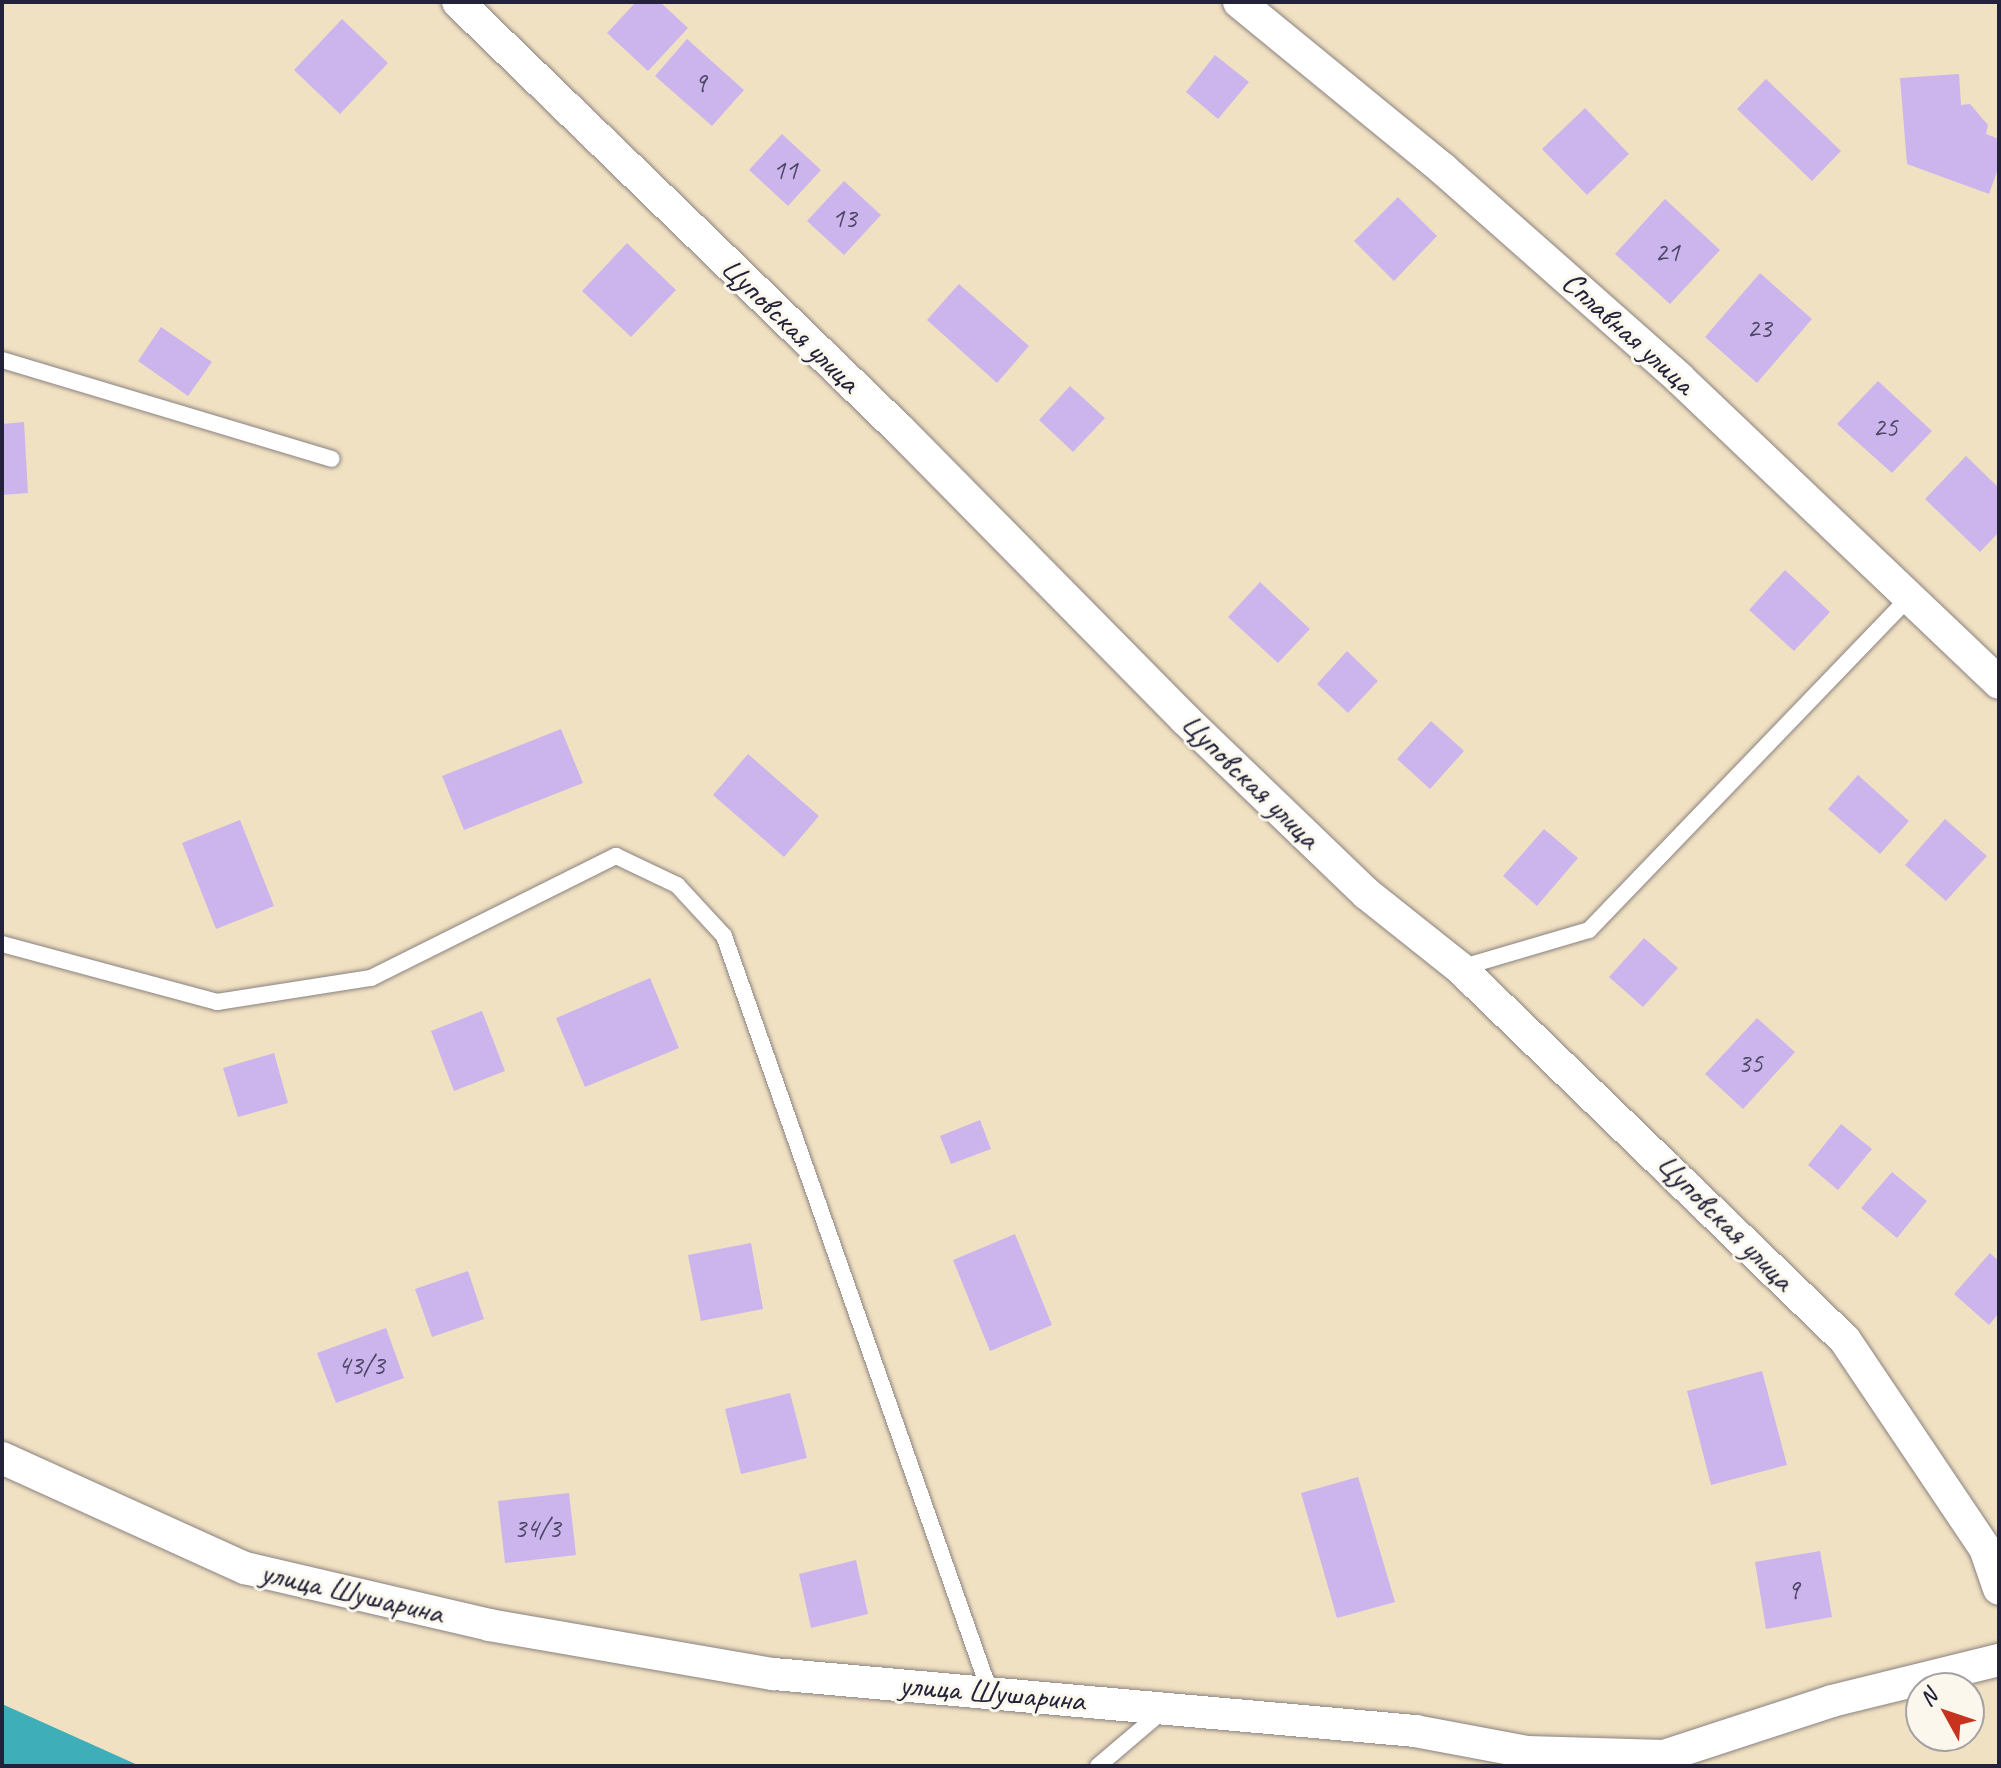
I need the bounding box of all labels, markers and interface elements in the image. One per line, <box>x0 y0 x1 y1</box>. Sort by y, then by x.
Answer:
house number: 9 <box>694 66 706 100</box>
house number: 11 <box>772 153 798 187</box>
house number: 13 <box>831 201 857 235</box>
house number: 21 <box>1654 235 1680 269</box>
street label: Цуповская улица <box>711 248 869 402</box>
street label: Сплавная улица <box>1553 263 1703 403</box>
house number: 23 <box>1746 311 1772 345</box>
house number: 25 <box>1872 410 1898 444</box>
street label: Цуповская улица <box>1171 704 1329 858</box>
house number: 35 <box>1737 1046 1763 1080</box>
street label: Цуповская улица <box>1647 1144 1803 1300</box>
house number: 43/3 <box>337 1348 385 1382</box>
house number: 34/3 <box>513 1511 561 1545</box>
street label: улица Шушарина <box>256 1553 448 1633</box>
house number: 9 <box>1787 1573 1799 1607</box>
street label: улица Шушарина <box>897 1666 1087 1720</box>
north arrow <box>1905 1672 1985 1752</box>
text: N <box>1913 1684 1943 1712</box>

